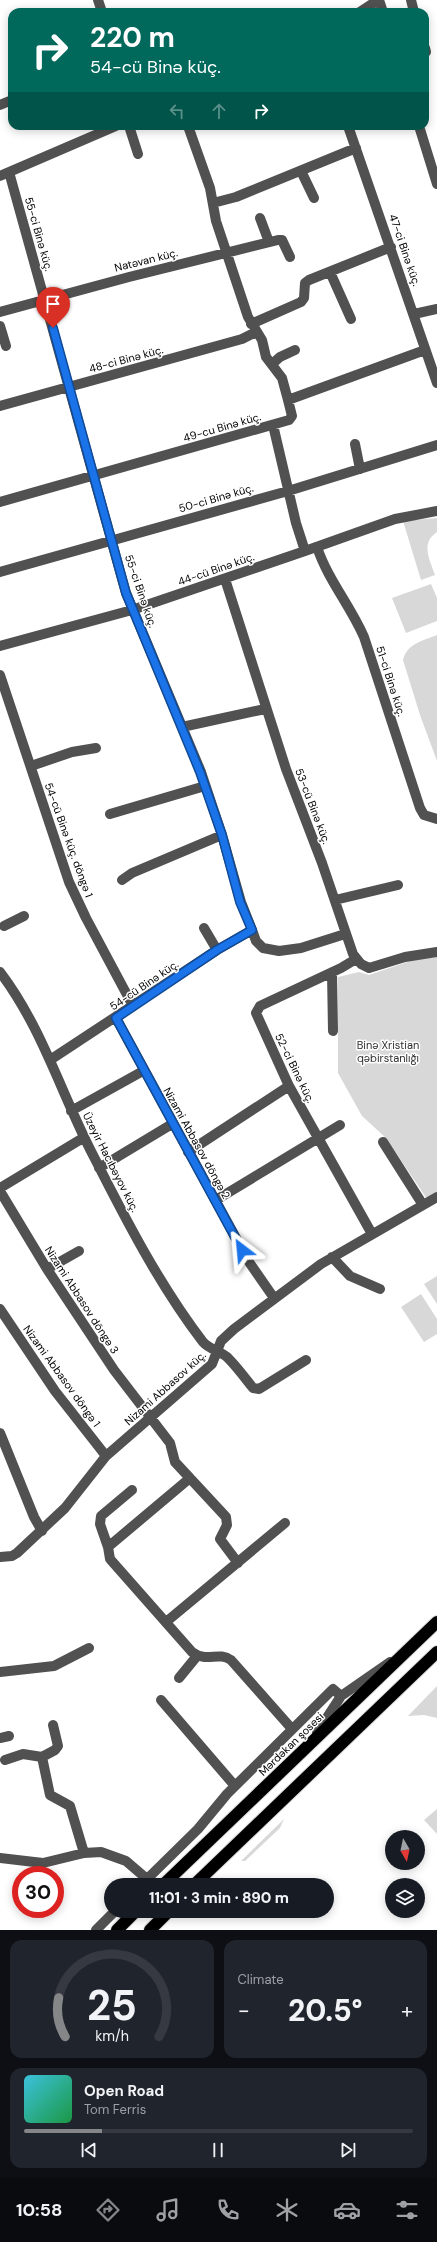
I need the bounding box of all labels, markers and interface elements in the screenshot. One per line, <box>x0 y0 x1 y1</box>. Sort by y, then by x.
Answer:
text: 220 m <box>90 19 175 56</box>
icon: right <box>24 24 76 76</box>
text: 54-cü Binə küç. <box>90 55 221 79</box>
icon: left <box>166 100 188 122</box>
icon: ahead <box>208 100 230 122</box>
icon: right <box>250 100 272 122</box>
street label: 55-ci Binə küç. <box>22 195 56 273</box>
street label: 47-ci Binə küç. <box>386 212 424 288</box>
street label: Natəvan küç. <box>113 245 179 275</box>
pin <box>36 287 70 328</box>
icon: arrive <box>42 293 64 315</box>
street label: 48-ci Binə küç. <box>87 342 165 376</box>
street label: 49-cu Binə küç. <box>182 409 262 445</box>
street label: 50-ci Binə küç. <box>177 481 255 515</box>
street label: 44-cü Binə küç. <box>176 549 256 589</box>
street label: 55-ci Binə küç. <box>122 553 160 629</box>
street label: 51-ci Binə küç. <box>373 644 409 718</box>
street label: 53-cü Binə küç. <box>292 766 334 846</box>
street label: 54-cü Binə küç. döngə 1 <box>42 781 96 899</box>
street label: 54-cü Binə küç. <box>107 957 181 1013</box>
street label: 52-ci Binə küç. <box>272 1031 318 1105</box>
park label: Binə Xristian qəbirstanlığı <box>357 1038 419 1065</box>
street label: Nizami Abbasov döngə 2 <box>160 1085 234 1201</box>
street label: Üzeyir Hacıbəyov küç. <box>80 1110 142 1214</box>
position arrow <box>221 1229 263 1271</box>
street label: Nizami Abbasov döngə 3 <box>42 1244 122 1356</box>
street label: Nizami Abbasov döngə 1 <box>20 1322 104 1430</box>
street label: Nizami Abbasov küç. <box>121 1348 209 1428</box>
street label: Mərdəkan şosesi <box>255 1709 327 1779</box>
north arrow <box>385 1830 425 1870</box>
map controls <box>385 1830 425 1918</box>
speed limit sign: 30 <box>12 1866 64 1918</box>
button: layers <box>385 1878 425 1918</box>
text: 11:01 · 3 min · 890 m <box>149 1888 289 1908</box>
text: Climate <box>238 1971 284 1988</box>
text: 25 <box>87 1979 137 2033</box>
text: 20.5° <box>288 1991 363 2030</box>
text: − <box>238 1996 250 2025</box>
text: + <box>401 1996 413 2025</box>
text: km/h <box>95 2027 129 2045</box>
text: Open Road <box>84 2081 164 2101</box>
text: Tom Ferris <box>84 2101 146 2118</box>
icon: previous <box>78 2139 100 2161</box>
icon: pause <box>207 2139 229 2161</box>
icon: next <box>337 2139 359 2161</box>
icon: directions <box>94 2196 122 2224</box>
icon: music <box>154 2196 182 2224</box>
icon: phone <box>214 2196 242 2224</box>
icon: climate <box>273 2196 301 2224</box>
icon: car <box>333 2196 361 2224</box>
icon: filters <box>393 2196 421 2224</box>
text: 10:58 <box>16 2198 62 2222</box>

